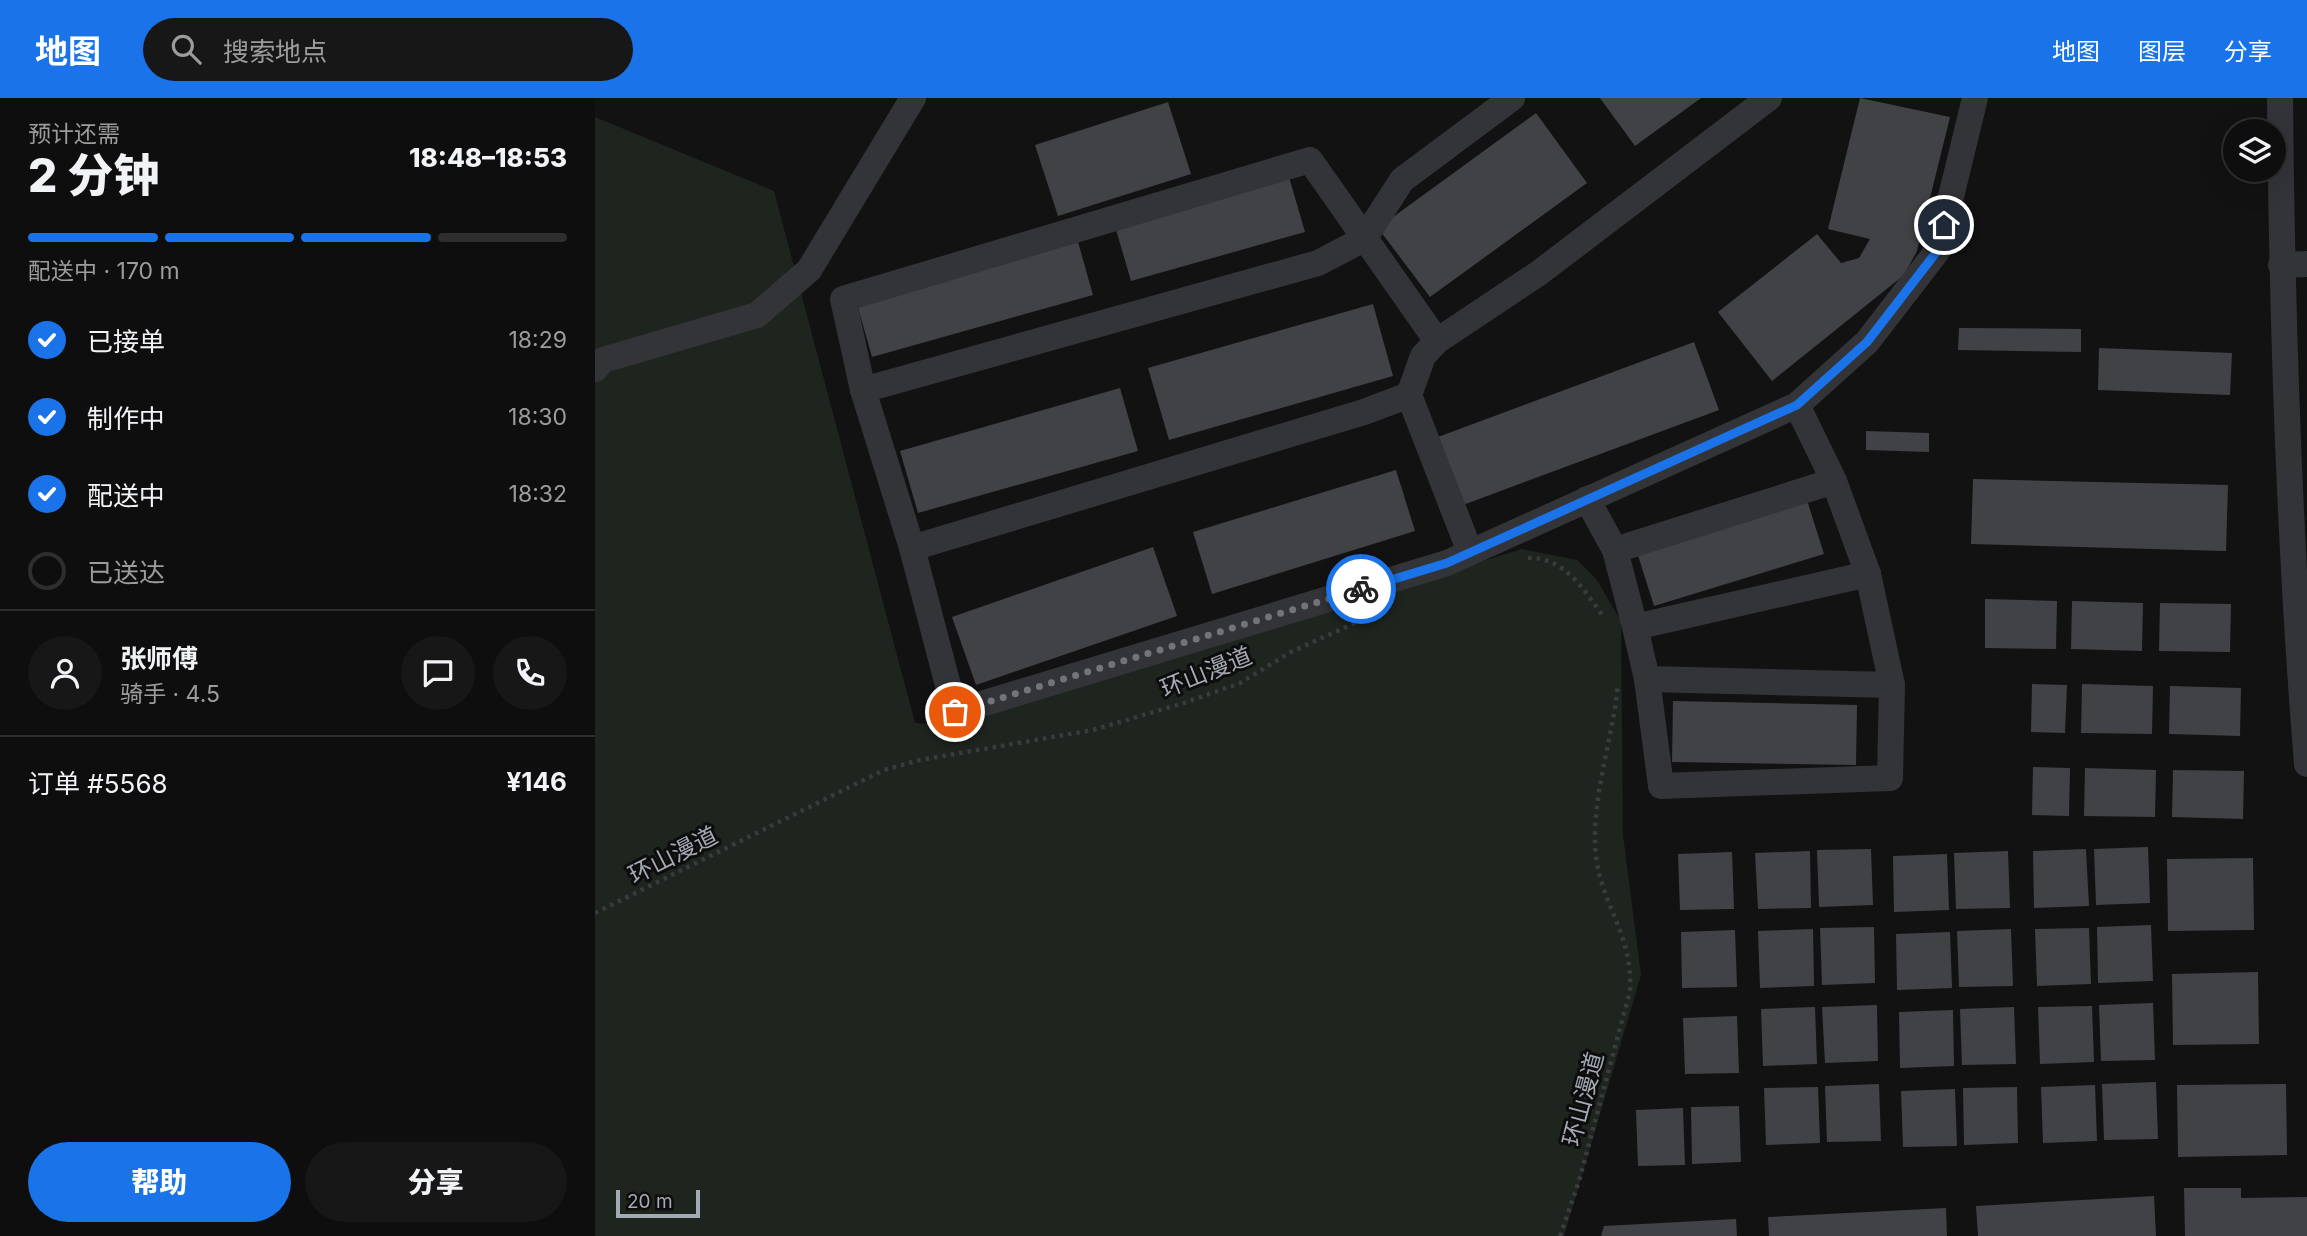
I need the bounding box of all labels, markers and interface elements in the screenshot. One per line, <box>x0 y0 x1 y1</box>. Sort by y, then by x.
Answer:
search box <box>143 18 633 81</box>
icon: search <box>167 30 205 68</box>
text: 地图 <box>35 31 101 71</box>
text: 搜索地点 <box>223 36 327 67</box>
text: 地图 <box>2052 37 2100 66</box>
text: 图层 <box>2138 37 2186 66</box>
text: 分享 <box>2224 37 2272 66</box>
map controls <box>2223 119 2286 182</box>
button: layers <box>2223 119 2286 182</box>
text: 预计还需 <box>28 120 120 148</box>
text: 18:48–18:53 <box>409 142 567 173</box>
text: 2 分钟 <box>28 147 159 203</box>
pin <box>1914 195 1974 255</box>
icon: home <box>1925 206 1963 244</box>
text: 配送中 · 170 m <box>28 257 180 285</box>
icon: check <box>28 321 66 359</box>
text: 已接单 <box>87 326 165 357</box>
text: 18:29 <box>509 326 567 354</box>
icon: check <box>28 398 66 436</box>
text: 制作中 <box>87 403 165 434</box>
text: 18:30 <box>508 403 567 431</box>
icon: check <box>28 475 66 513</box>
text: 配送中 <box>87 480 165 511</box>
text: 18:32 <box>509 480 567 508</box>
courier <box>1326 554 1396 624</box>
text: 已送达 <box>87 557 165 588</box>
icon: bike <box>1342 570 1380 608</box>
button: person <box>28 636 102 710</box>
button: chat <box>401 636 475 710</box>
button: phone <box>493 636 567 710</box>
street label: 环山漫道 <box>1156 641 1256 703</box>
text: 张师傅 <box>120 643 198 674</box>
text: 骑手 · 4.5 <box>120 680 220 708</box>
pin <box>925 682 985 742</box>
icon: bag <box>936 693 974 731</box>
text: ¥146 <box>506 766 567 797</box>
text: 订单 #5568 <box>28 768 168 799</box>
street label: 环山漫道 <box>624 820 722 890</box>
street label: 环山漫道 <box>1557 1049 1609 1149</box>
button: 帮助 <box>28 1142 291 1222</box>
button: 分享 <box>305 1142 567 1222</box>
scale bar <box>616 1187 700 1219</box>
text: 20 m <box>627 1190 673 1213</box>

